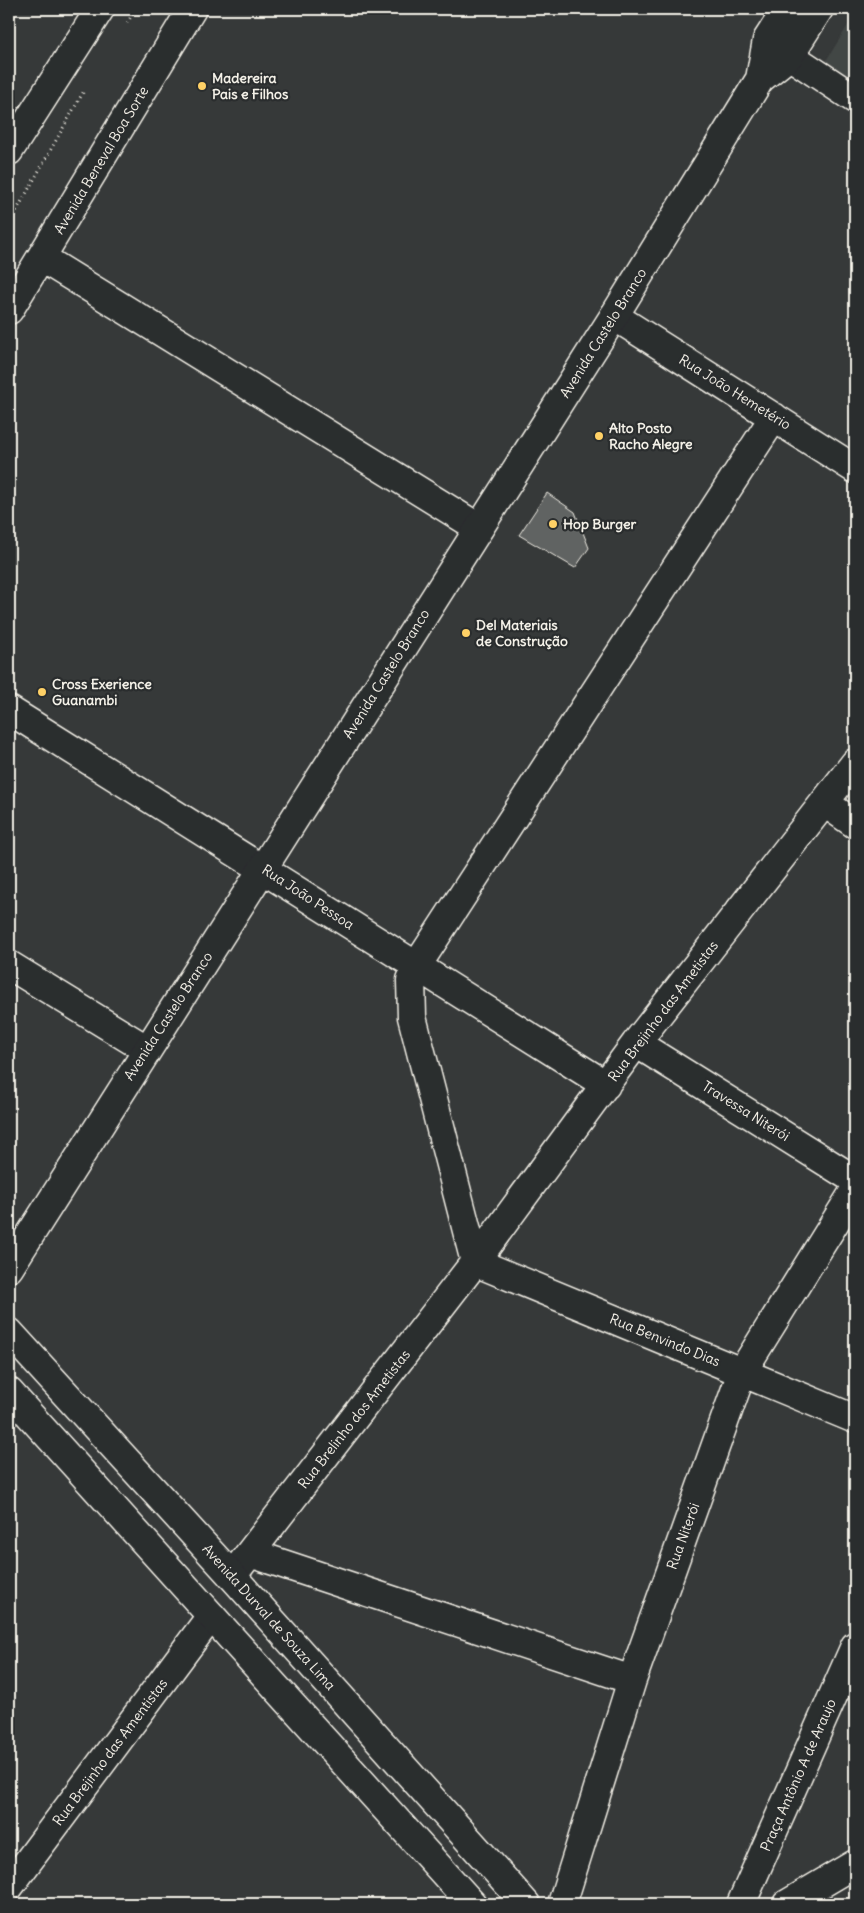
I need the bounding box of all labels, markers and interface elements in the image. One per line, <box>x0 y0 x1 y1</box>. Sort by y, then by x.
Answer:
place label: Madereira Pais e Filhos <box>212 69 289 103</box>
marker: Madereira Pais e Filhos <box>196 80 208 92</box>
street label: Avenida Beneval Boa Sorte <box>50 83 152 237</box>
street label: Avenida Castelo Branco <box>556 265 650 401</box>
street label: Rua João Hemetério <box>676 350 794 434</box>
place label: Alto Posto Racho Alegre <box>609 419 693 453</box>
marker: Alto Posto Racho Alegre <box>593 430 605 442</box>
place label: Hop Burger <box>563 515 636 533</box>
marker: Hop Burger <box>547 518 559 530</box>
street label: Avenida Castelo Branco <box>339 606 433 742</box>
place label: Del Materiais de Construção <box>476 616 568 650</box>
marker: Del Materiais de Construção <box>460 627 472 639</box>
place label: Cross Exerience Guanambi <box>52 675 152 709</box>
marker: Cross Exerience Guanambi <box>36 686 48 698</box>
street label: Rua João Pessoa <box>258 860 358 934</box>
street label: Rua Brejinho das Ametistas <box>604 937 722 1085</box>
street label: Avenida Castelo Branco <box>120 948 216 1084</box>
street label: Travessa Niterói <box>699 1077 793 1145</box>
street label: Rua Benvindo Dias <box>607 1310 723 1370</box>
street label: Rua Brelinho dos Ametistas <box>294 1346 414 1492</box>
street label: Rua Niterói <box>663 1500 703 1572</box>
street label: Avenida Durval de Souza Lima <box>198 1540 340 1694</box>
street label: Rua Brejinho das Amentistas <box>49 1675 171 1829</box>
street label: Praça Antônio A de Araujo <box>756 1696 840 1854</box>

